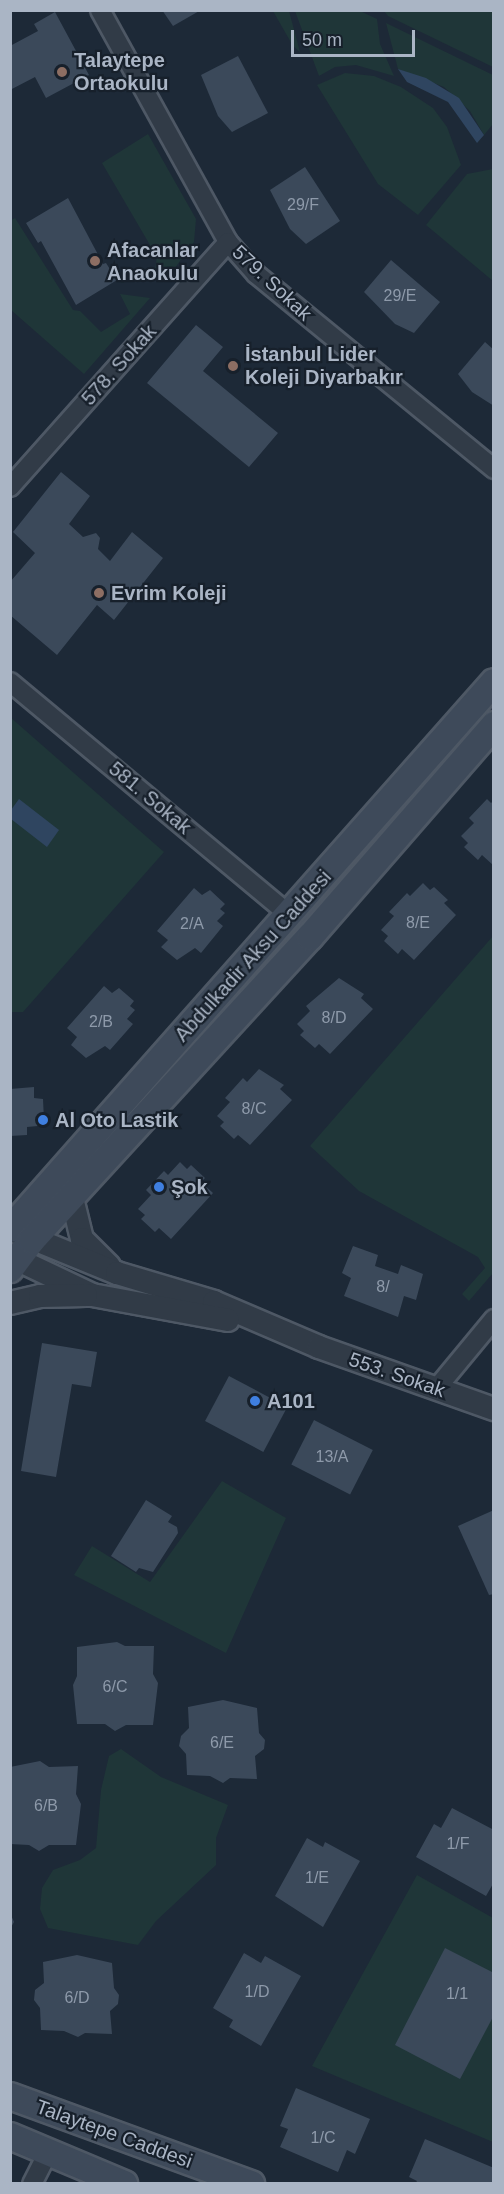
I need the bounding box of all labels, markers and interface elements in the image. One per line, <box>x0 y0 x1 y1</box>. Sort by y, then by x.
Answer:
scale bar <box>294 18 418 56</box>
text: 50 m <box>302 30 342 50</box>
place label: Talaytepe Ortaokulu <box>74 48 168 95</box>
marker: Talaytepe Ortaokulu <box>55 65 69 79</box>
house number: 29/F <box>287 195 319 215</box>
place label: Afacanlar Anaokulu <box>107 238 198 285</box>
street label: 579. Sokak <box>227 240 317 326</box>
marker: Afacanlar Anaokulu <box>88 254 102 268</box>
house number: 29/E <box>384 286 416 306</box>
street label: 578. Sokak <box>77 320 161 410</box>
place label: İstanbul Lider Koleji Diyarbakır <box>245 342 403 389</box>
marker: İstanbul Lider Koleji Diyarbakır <box>226 359 240 373</box>
place label: Evrim Koleji <box>111 581 227 605</box>
marker: Evrim Koleji <box>92 586 106 600</box>
street label: 581. Sokak <box>104 757 196 839</box>
street label: Abdulkadir Aksu Caddesi <box>169 865 337 1047</box>
house number: 8/E <box>406 913 430 933</box>
house number: 2/A <box>180 914 204 934</box>
house number: 8/D <box>322 1008 346 1028</box>
house number: 2/B <box>89 1012 113 1032</box>
house number: 8/C <box>242 1099 266 1119</box>
place label: Al Oto Lastik <box>55 1108 178 1132</box>
marker: Al Oto Lastik <box>36 1113 50 1127</box>
place label: Şok <box>171 1175 208 1199</box>
marker: Şok <box>152 1180 166 1194</box>
house number: 8/ <box>376 1277 390 1297</box>
street label: 553. Sokak <box>346 1347 448 1403</box>
place label: A101 <box>267 1389 315 1413</box>
marker: A101 <box>248 1394 262 1408</box>
house number: 13/A <box>316 1447 348 1467</box>
house number: 6/C <box>103 1677 127 1697</box>
house number: 6/E <box>210 1733 234 1753</box>
house number: 6/B <box>34 1796 58 1816</box>
house number: 1/F <box>446 1834 470 1854</box>
house number: 1/E <box>305 1868 329 1888</box>
house number: 1/D <box>245 1982 269 2002</box>
house number: 1/1 <box>446 1984 468 2004</box>
house number: 6/D <box>65 1988 89 2008</box>
street label: Talaytepe Caddesi <box>33 2095 195 2173</box>
house number: 1/C <box>311 2128 335 2148</box>

